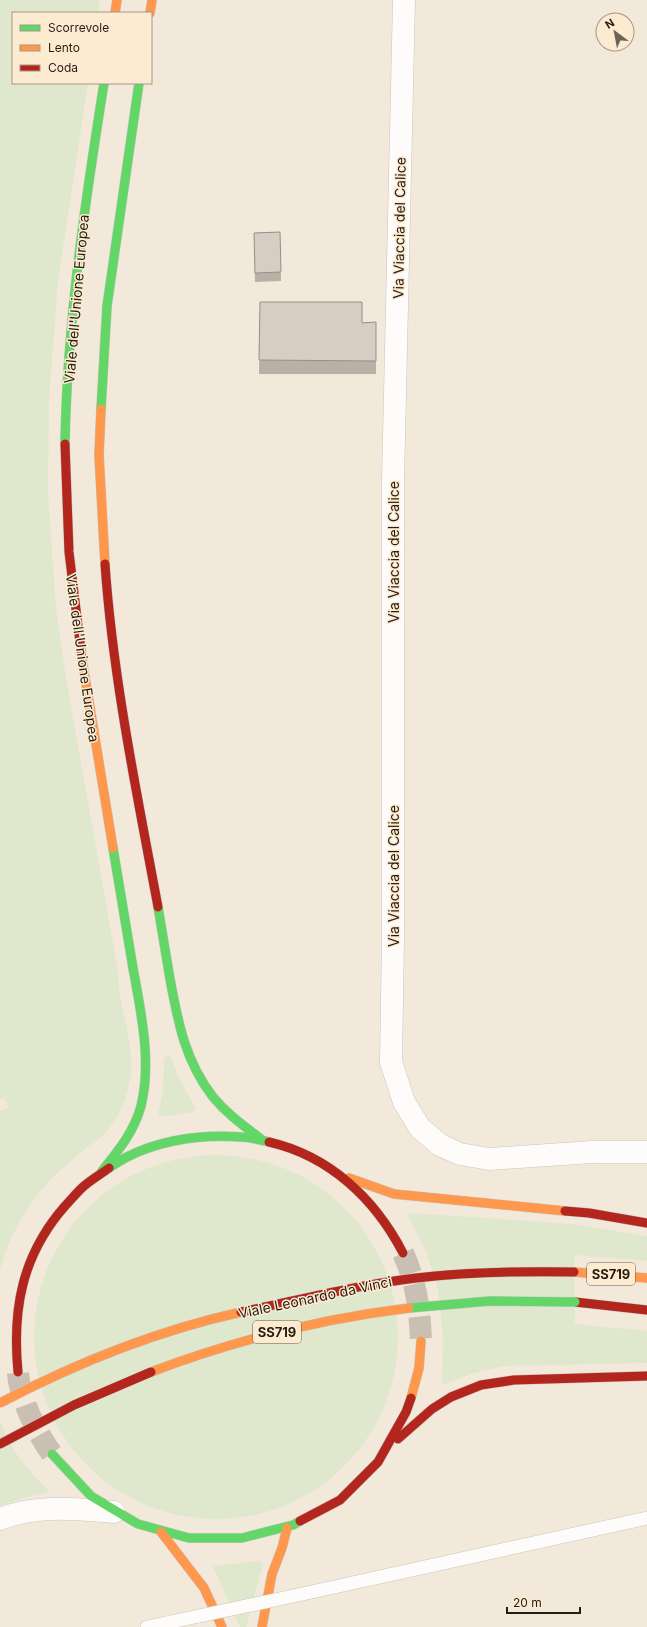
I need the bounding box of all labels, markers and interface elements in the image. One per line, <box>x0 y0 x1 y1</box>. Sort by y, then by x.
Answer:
legend <box>12 12 152 84</box>
north arrow <box>595 12 635 52</box>
text: N <box>602 15 617 32</box>
text: Scorrevole <box>48 20 109 35</box>
text: Lento <box>48 40 80 55</box>
text: Coda <box>48 60 78 75</box>
street label: Via Viaccia del Calice <box>389 157 409 299</box>
street label: Viale dell'Unione Europea <box>60 214 92 384</box>
street label: Via Viaccia del Calice <box>385 481 402 623</box>
street label: Viale dell'Unione Europea <box>63 573 103 743</box>
street label: Via Viaccia del Calice <box>385 805 402 947</box>
road number: SS719 <box>587 1263 635 1285</box>
street label: Viale Leonardo da Vinci <box>237 1272 393 1322</box>
road number: SS719 <box>253 1321 301 1343</box>
scale bar <box>507 1589 580 1615</box>
text: 20 m <box>513 1595 542 1610</box>

